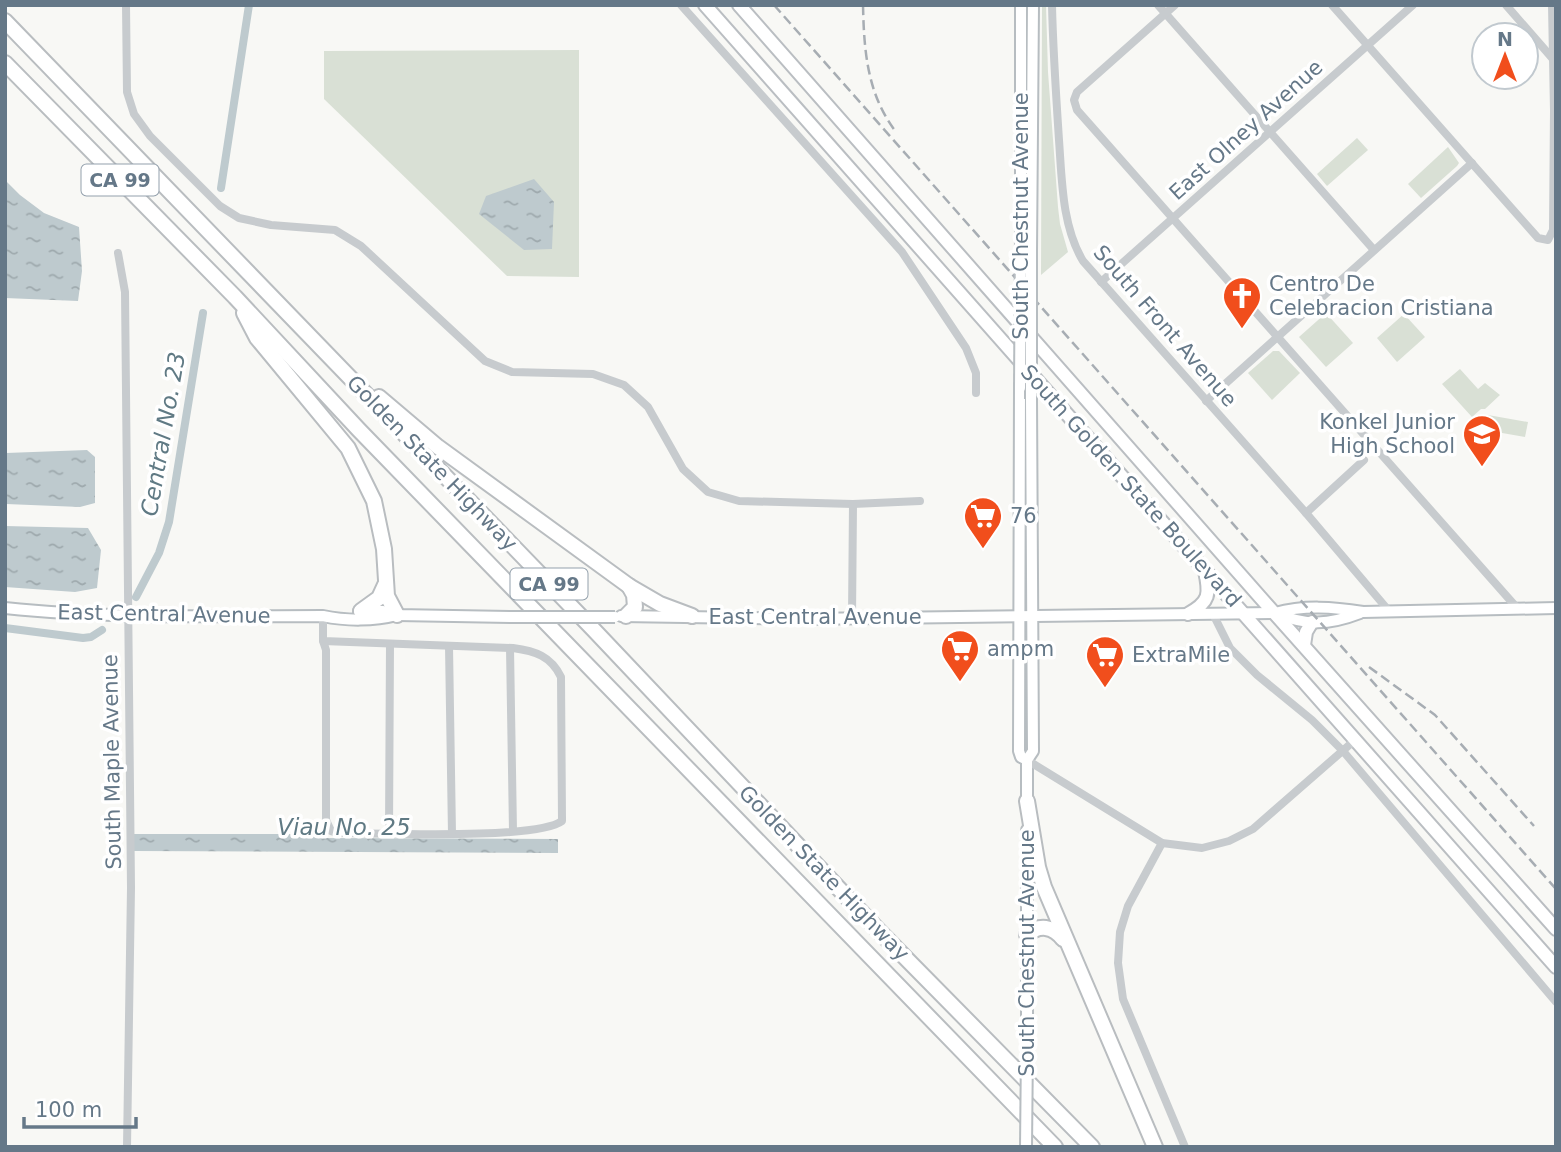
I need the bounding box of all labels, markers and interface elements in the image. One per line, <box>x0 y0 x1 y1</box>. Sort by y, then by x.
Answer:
north arrow <box>1470 21 1540 91</box>
text: N <box>1497 28 1513 50</box>
street label: East Olney Avenue <box>1165 55 1327 205</box>
street label: South Chestnut Avenue <box>1009 92 1033 340</box>
road number: CA 99 <box>82 164 158 196</box>
street label: South Front Avenue <box>1089 241 1241 411</box>
place label: Centro De Celebracion Cristiana <box>1269 272 1494 320</box>
church icon: Centro De Celebracion Cristiana <box>1221 275 1263 330</box>
water label: Central No. 23 <box>136 350 190 518</box>
street label: South Golden State Boulevard <box>1016 360 1246 612</box>
street label: Golden State Highway <box>342 370 522 556</box>
place label: Konkel Junior High School <box>1319 410 1455 458</box>
school or university icon: Konkel Junior High School <box>1461 413 1503 468</box>
supermarket icon: 76 <box>962 495 1004 550</box>
place label: 76 <box>1010 504 1037 528</box>
road number: CA 99 <box>510 568 588 600</box>
street label: East Central Avenue <box>57 600 271 628</box>
street label: East Central Avenue <box>708 605 922 629</box>
supermarket icon: ampm <box>939 628 981 683</box>
supermarket icon: ExtraMile <box>1084 634 1126 689</box>
place label: ampm <box>987 637 1054 661</box>
place label: ExtraMile <box>1132 643 1230 667</box>
street label: South Maple Avenue <box>98 654 126 870</box>
street label: Golden State Highway <box>734 780 914 966</box>
water label: Viau No. 25 <box>277 814 411 840</box>
street label: South Chestnut Avenue <box>1015 829 1039 1077</box>
scale bar <box>24 1086 136 1130</box>
text: 100 m <box>35 1098 102 1122</box>

